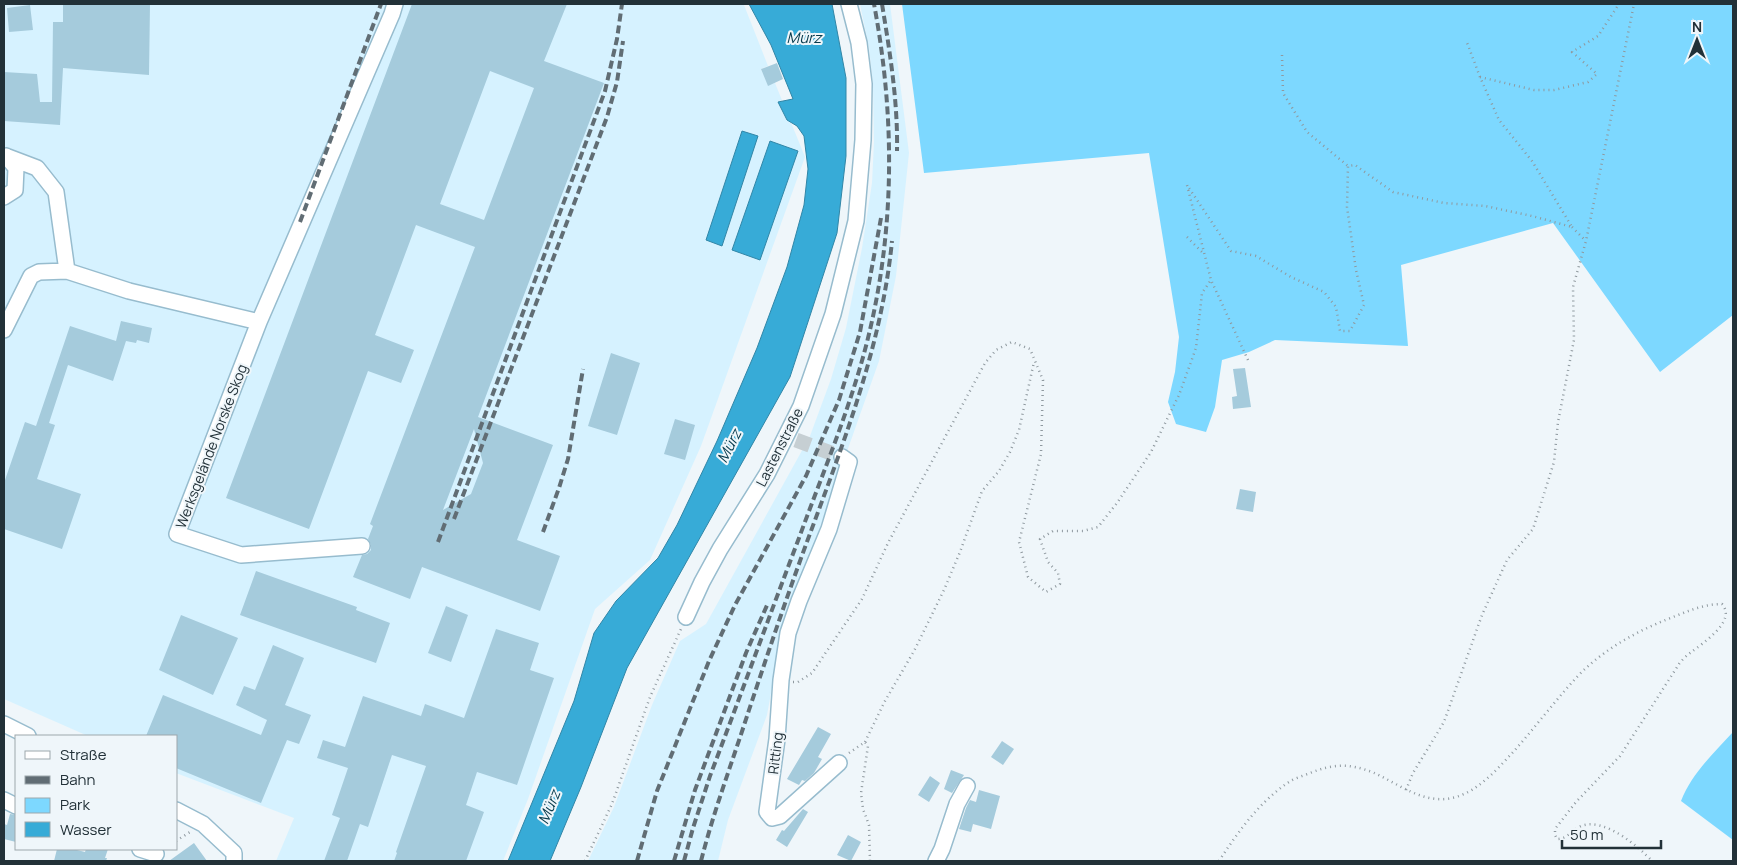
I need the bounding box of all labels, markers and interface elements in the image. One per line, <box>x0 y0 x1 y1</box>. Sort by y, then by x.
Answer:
north arrow <box>1672 15 1722 65</box>
text: N <box>1692 17 1702 36</box>
water label: Mürz <box>787 27 823 48</box>
street label: Werksgelände Norske Skog <box>171 361 251 531</box>
street label: Lastenstraße <box>751 404 807 490</box>
water label: Mürz <box>712 424 747 466</box>
street label: Ritting <box>763 731 787 775</box>
legend <box>15 735 178 850</box>
text: Straße <box>60 744 107 765</box>
text: Bahn <box>60 769 95 790</box>
water label: Mürz <box>533 785 566 827</box>
text: Park <box>60 794 90 815</box>
scale bar <box>1562 818 1661 850</box>
text: Wasser <box>60 819 112 840</box>
text: 50 m <box>1570 824 1604 845</box>

